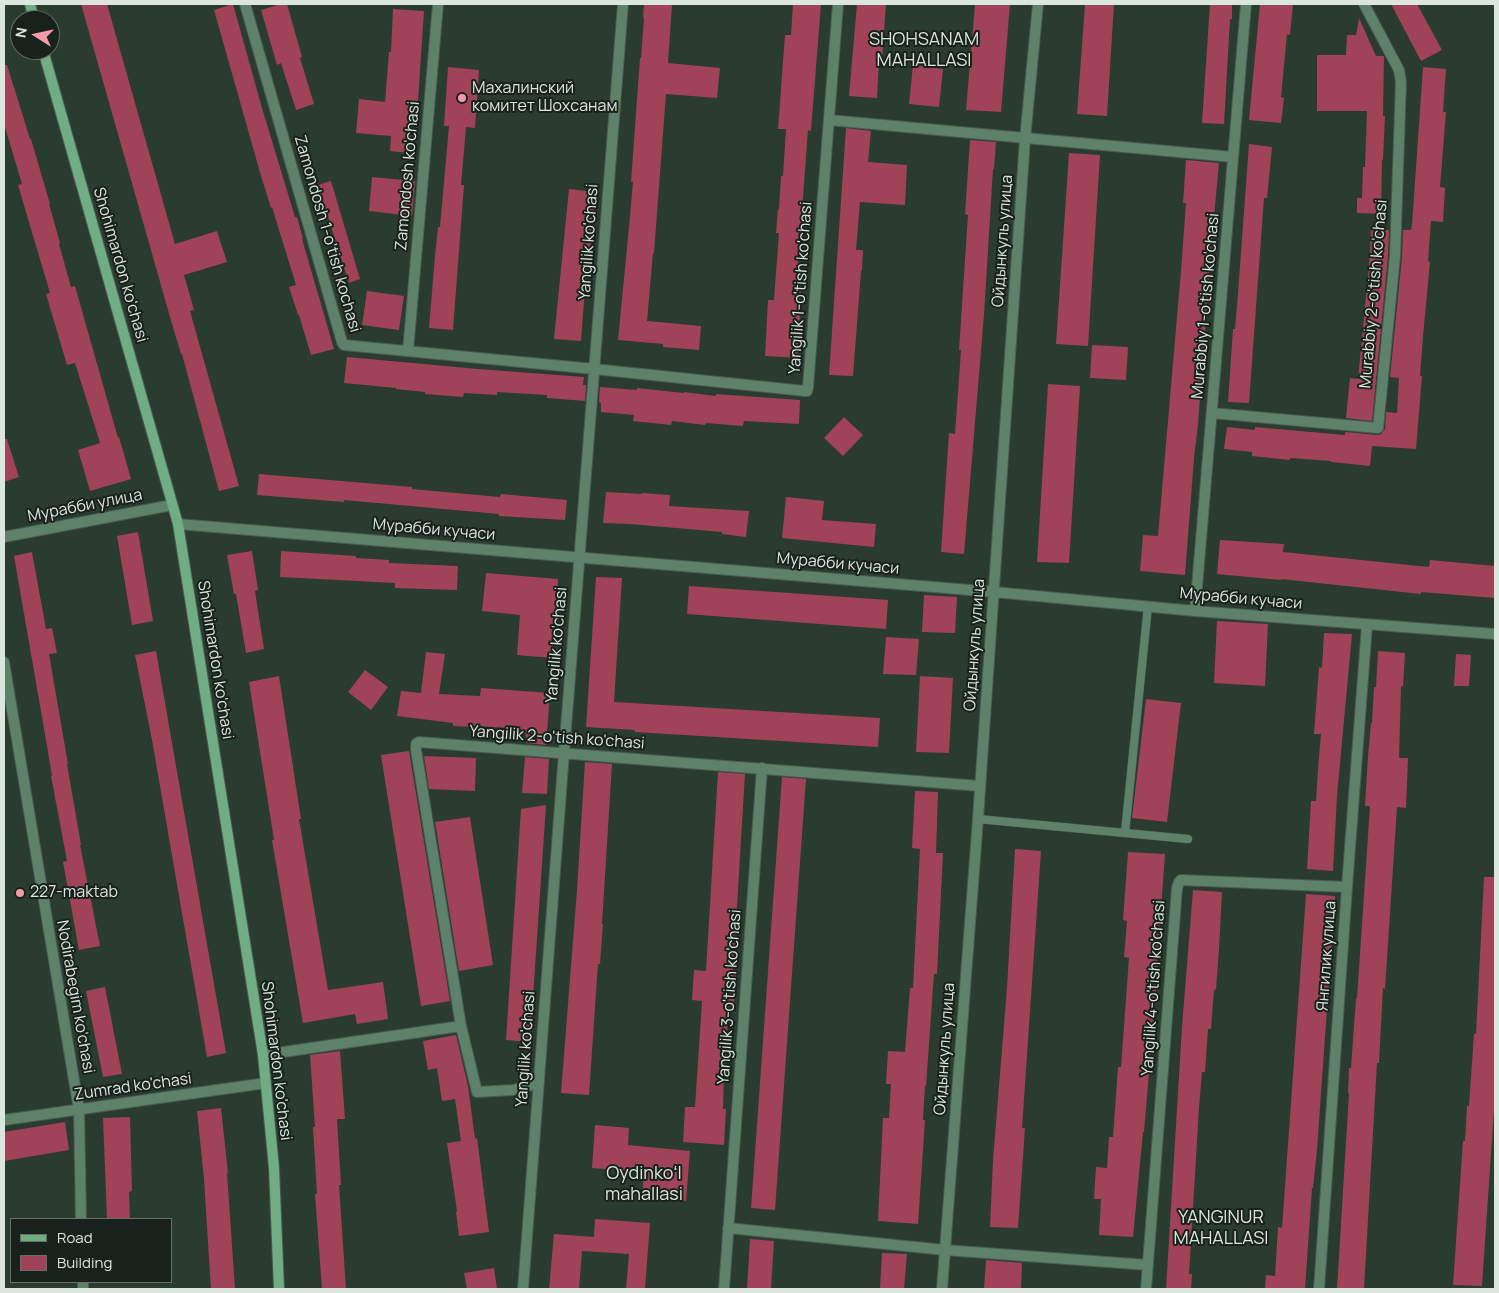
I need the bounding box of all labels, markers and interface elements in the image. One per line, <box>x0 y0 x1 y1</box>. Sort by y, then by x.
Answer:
north arrow <box>10 10 60 60</box>
text: N <box>10 26 31 39</box>
district label: SHOHSANAM MAHALLASI <box>863 29 985 72</box>
place label: Махалинский комитет Шохcанам <box>472 79 617 117</box>
marker: Махалинский комитет Шохcанам <box>456 92 468 104</box>
street label: Zamondosh ko'chasi <box>392 101 424 251</box>
street label: Zamondosh 1-o'tish kochasi <box>290 133 364 335</box>
street label: Ойдынкуль улица <box>989 174 1017 308</box>
street label: Yangilik ko'chasi <box>575 183 603 301</box>
street label: Shohimardon ko'chasi <box>89 185 151 345</box>
street label: Murabbiy 2-o'tish ko'chasi <box>1356 199 1392 389</box>
street label: Yangilik 1-o'tish ko'chasi <box>785 201 817 375</box>
street label: Murabbiy 1-o'tish ko'chasi <box>1188 212 1224 400</box>
street label: Мурабби улица <box>26 485 144 527</box>
street label: Мурабби кучаси <box>372 515 496 545</box>
street label: Мурабби кучаси <box>776 549 900 579</box>
street label: Ойдынкуль улица <box>961 578 989 712</box>
street label: Shohimardon ko'chasi <box>193 579 237 741</box>
street label: Мурабби кучаси <box>1179 584 1303 614</box>
street label: Yangilik ko'chasi <box>542 586 572 704</box>
street label: Yangilik 2-o'tish ko'chasi <box>469 722 645 754</box>
place label: 227-maktab <box>30 883 118 903</box>
marker: 227-maktab <box>14 887 26 899</box>
street label: Yangilik 4-o'tish ko'chasi <box>1138 900 1170 1076</box>
street label: Янгилик улица <box>1314 900 1340 1012</box>
street label: Yangilik 3-o'tish ko'chasi <box>714 909 746 1085</box>
street label: Nodirabegim ko'chasi <box>52 919 98 1075</box>
street label: Shohimardon ko'chasi <box>257 980 295 1142</box>
street label: Ойдынкуль улица <box>931 982 959 1116</box>
street label: Yangilik ko'chasi <box>512 990 540 1108</box>
street label: Zumrad ko'chasi <box>73 1069 193 1105</box>
district label: Oydinkoʻl mahallasi <box>599 1163 689 1206</box>
district label: YANGINUR MAHALLASI <box>1168 1207 1274 1250</box>
legend <box>10 1218 172 1283</box>
text: Road <box>57 1227 93 1248</box>
text: Building <box>57 1252 112 1273</box>

